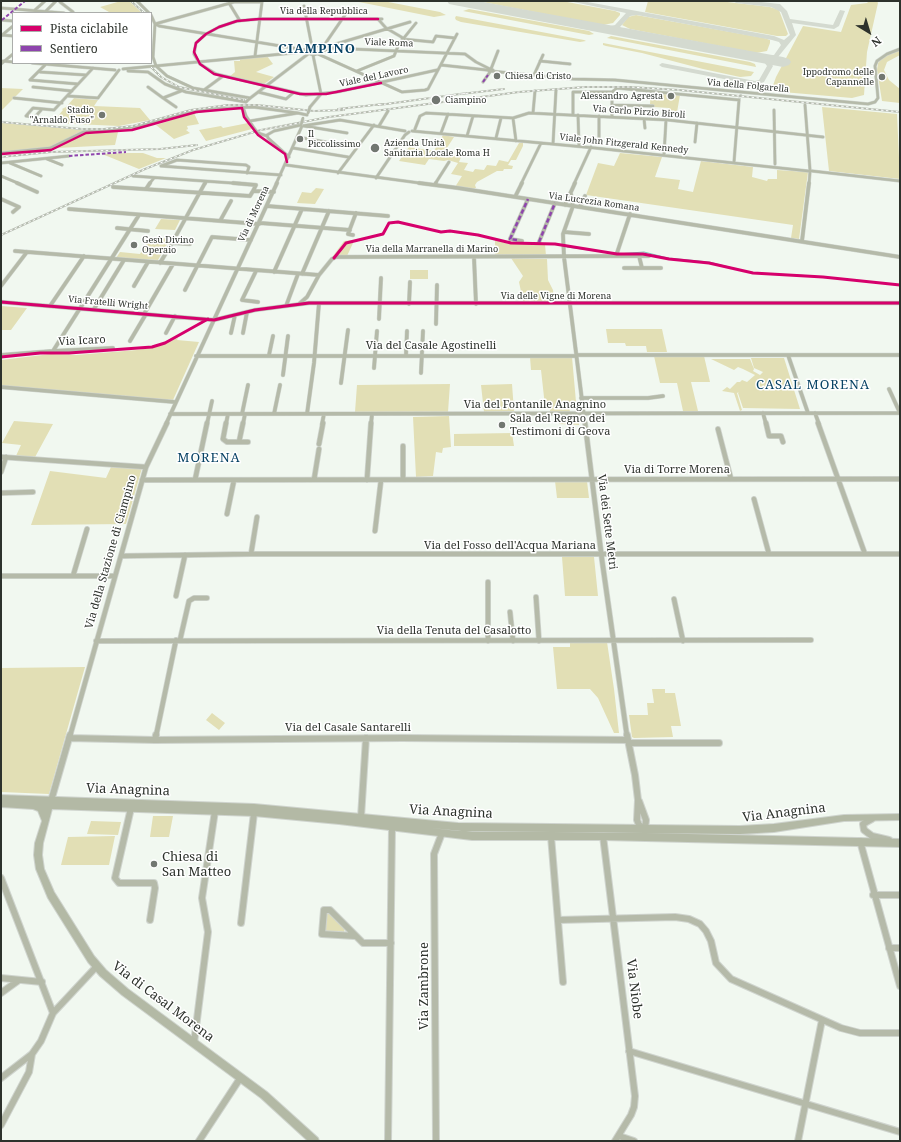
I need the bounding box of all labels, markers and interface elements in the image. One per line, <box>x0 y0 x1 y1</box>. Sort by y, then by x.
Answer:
street label: Via della Repubblica <box>280 6 368 16</box>
legend <box>12 12 152 64</box>
north arrow <box>849 12 889 52</box>
text: Pista ciclabile <box>50 20 128 37</box>
text: N <box>869 33 885 50</box>
street label: Viale Roma <box>365 37 413 49</box>
text: Sentiero <box>50 40 98 57</box>
district label: CIAMPINO <box>278 41 356 57</box>
street label: Viale del Lavoro <box>339 64 409 90</box>
place label: Ippodromo delle Capannelle <box>803 67 874 88</box>
marker: Chiesa di Cristo <box>492 71 502 81</box>
place label: Chiesa di Cristo <box>505 71 571 81</box>
marker: Ippodromo delle Capannelle <box>877 72 887 82</box>
street label: Via della Folgarella <box>707 77 789 95</box>
place label: Alessandro Agresta <box>580 91 663 101</box>
marker: Alessandro Agresta <box>666 91 676 101</box>
marker: Ciampino <box>430 94 442 106</box>
place label: Ciampino <box>445 95 486 105</box>
street label: Via Carlo Pirzio Biroli <box>592 103 686 121</box>
place label: Stadio "Arnaldo Fuso" <box>30 105 94 126</box>
marker: Stadio "Arnaldo Fuso" <box>97 110 107 120</box>
place label: Il Piccolissimo <box>308 129 361 150</box>
street label: Viale John Fitzgerald Kennedy <box>559 132 689 156</box>
marker: Il Piccolissimo <box>295 134 305 144</box>
place label: Azienda Unità Sanitaria Locale Roma H <box>384 138 490 159</box>
marker: Azienda Unità Sanitaria Locale Roma H <box>369 142 381 154</box>
street label: Via di Morena <box>236 184 272 244</box>
street label: Via Lucrezia Romana <box>548 190 640 214</box>
place label: Gesù Divino Operaio <box>142 235 194 256</box>
marker: Gesù Divino Operaio <box>129 240 139 250</box>
street label: Via della Marranella di Marino <box>366 244 498 254</box>
street label: Via delle Vigne di Morena <box>501 291 611 301</box>
street label: Via Fratelli Wright <box>68 294 148 312</box>
street label: Via Icaro <box>58 333 106 349</box>
street label: Via del Casale Agostinelli <box>366 339 496 353</box>
district label: CASAL MORENA <box>756 377 870 393</box>
street label: Via del Fontanile Anagnino <box>464 398 606 412</box>
place label: Sala del Regno dei Testimoni di Geova <box>510 412 610 438</box>
marker: Sala del Regno dei Testimoni di Geova <box>497 420 507 430</box>
district label: MORENA <box>177 450 241 466</box>
street label: Via di Torre Morena <box>624 463 730 477</box>
street label: Via della Stazione di Ciampino <box>83 473 139 631</box>
street label: Via dei Sette Metri <box>595 473 619 571</box>
street label: Via del Fosso dell'Acqua Mariana <box>424 539 596 553</box>
street label: Via della Tenuta del Casalotto <box>377 624 531 638</box>
street label: Via del Casale Santarelli <box>285 721 411 735</box>
street label: Via Anagnina <box>86 781 170 799</box>
street label: Via Anagnina <box>741 800 827 826</box>
street label: Via Anagnina <box>409 802 493 822</box>
place label: Chiesa di San Matteo <box>162 849 231 880</box>
marker: Chiesa di San Matteo <box>149 859 159 869</box>
street label: Via Zambrone <box>416 942 432 1030</box>
street label: Via Niobe <box>623 958 645 1020</box>
street label: Via di Casal Morena <box>109 959 217 1045</box>

